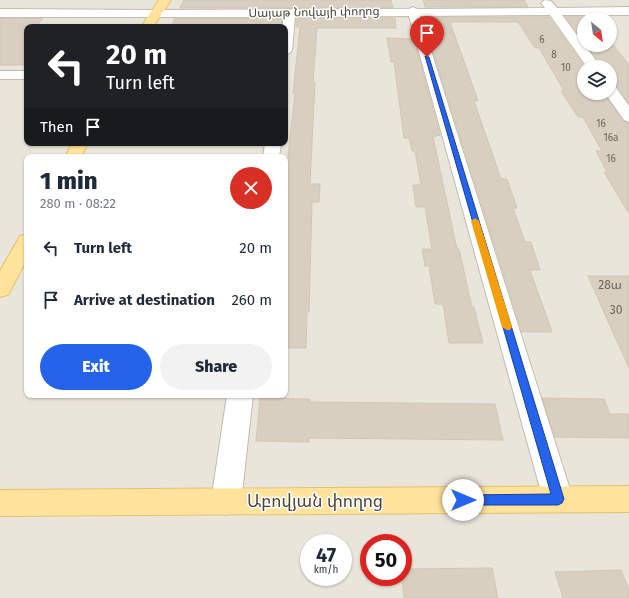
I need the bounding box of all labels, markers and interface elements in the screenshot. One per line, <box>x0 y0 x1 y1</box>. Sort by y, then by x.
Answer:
street label: Սայաթ Նովայի փողոց <box>248 4 380 20</box>
north arrow <box>577 12 617 52</box>
map controls <box>577 12 617 100</box>
pin <box>410 16 444 57</box>
icon: arrive <box>416 22 438 44</box>
house number: 6 <box>539 34 545 46</box>
text: 20 m <box>106 38 167 71</box>
icon: left <box>40 40 92 92</box>
house number: 8 <box>551 49 557 61</box>
button: layers <box>577 60 617 100</box>
house number: 10 <box>561 62 571 74</box>
text: Turn left <box>106 72 175 94</box>
icon: arrive <box>82 116 104 138</box>
text: Then <box>40 118 74 136</box>
house number: 16 <box>596 118 606 130</box>
house number: 16a <box>603 132 619 144</box>
house number: 16 <box>606 153 616 165</box>
text: 1 min <box>40 167 98 195</box>
button: close <box>230 167 272 209</box>
text: 280 m · 08:22 <box>40 196 116 211</box>
icon: left <box>40 237 62 259</box>
text: Turn left <box>74 239 132 257</box>
text: 20 m <box>239 239 272 257</box>
house number: 28ա <box>598 278 622 292</box>
icon: arrive <box>40 289 62 311</box>
text: Arrive at destination <box>74 291 215 309</box>
text: 260 m <box>231 291 272 309</box>
house number: 30 <box>610 303 623 317</box>
button: Exit <box>40 344 152 390</box>
button: Share <box>160 344 272 390</box>
position arrow <box>442 479 484 521</box>
street label: Աբովյան փողոց <box>247 491 383 512</box>
speed limit sign: 50 <box>360 534 412 586</box>
text: 47 <box>316 543 336 567</box>
text: km/h <box>314 564 338 576</box>

